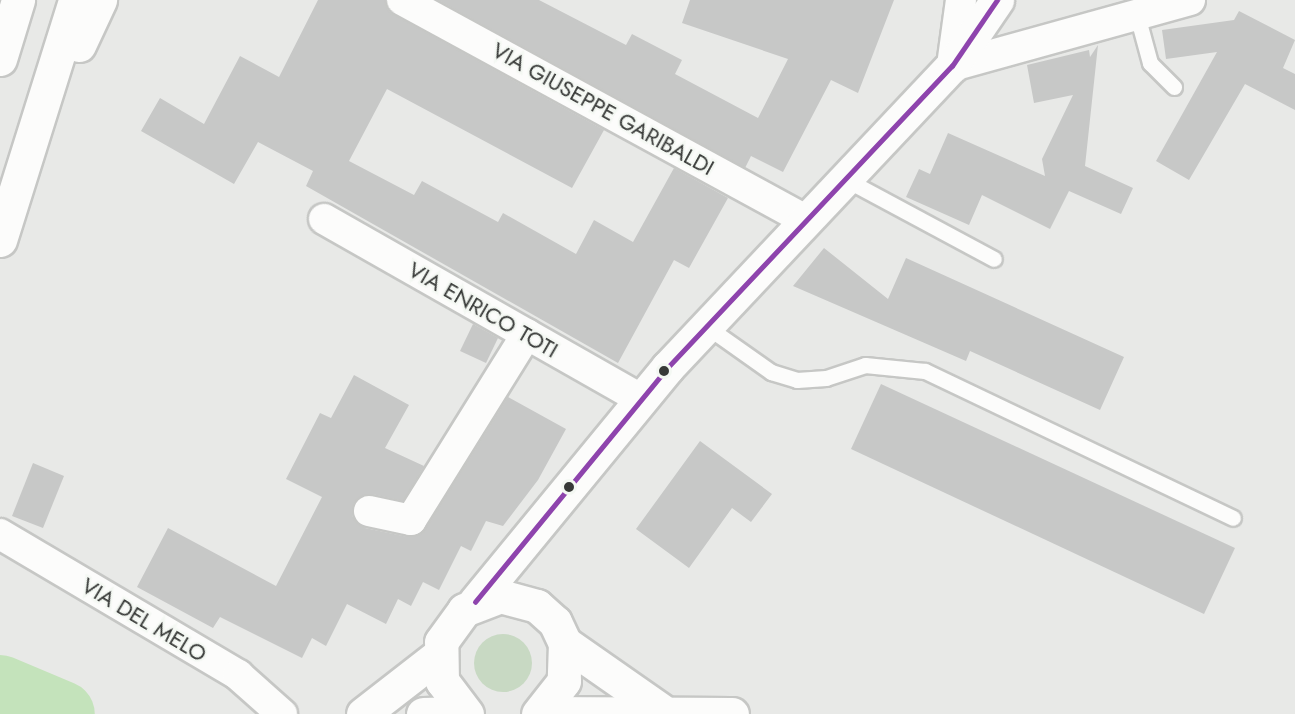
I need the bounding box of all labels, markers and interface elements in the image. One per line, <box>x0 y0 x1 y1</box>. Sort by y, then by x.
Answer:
street label: VIA GIUSEPPE GARIBALDI <box>487 37 719 181</box>
street label: VIA ENRICO TOTI <box>403 256 563 364</box>
unlabelled marker <box>658 365 670 377</box>
unlabelled marker <box>563 481 575 493</box>
street label: VIA DEL MELO <box>77 572 211 668</box>

